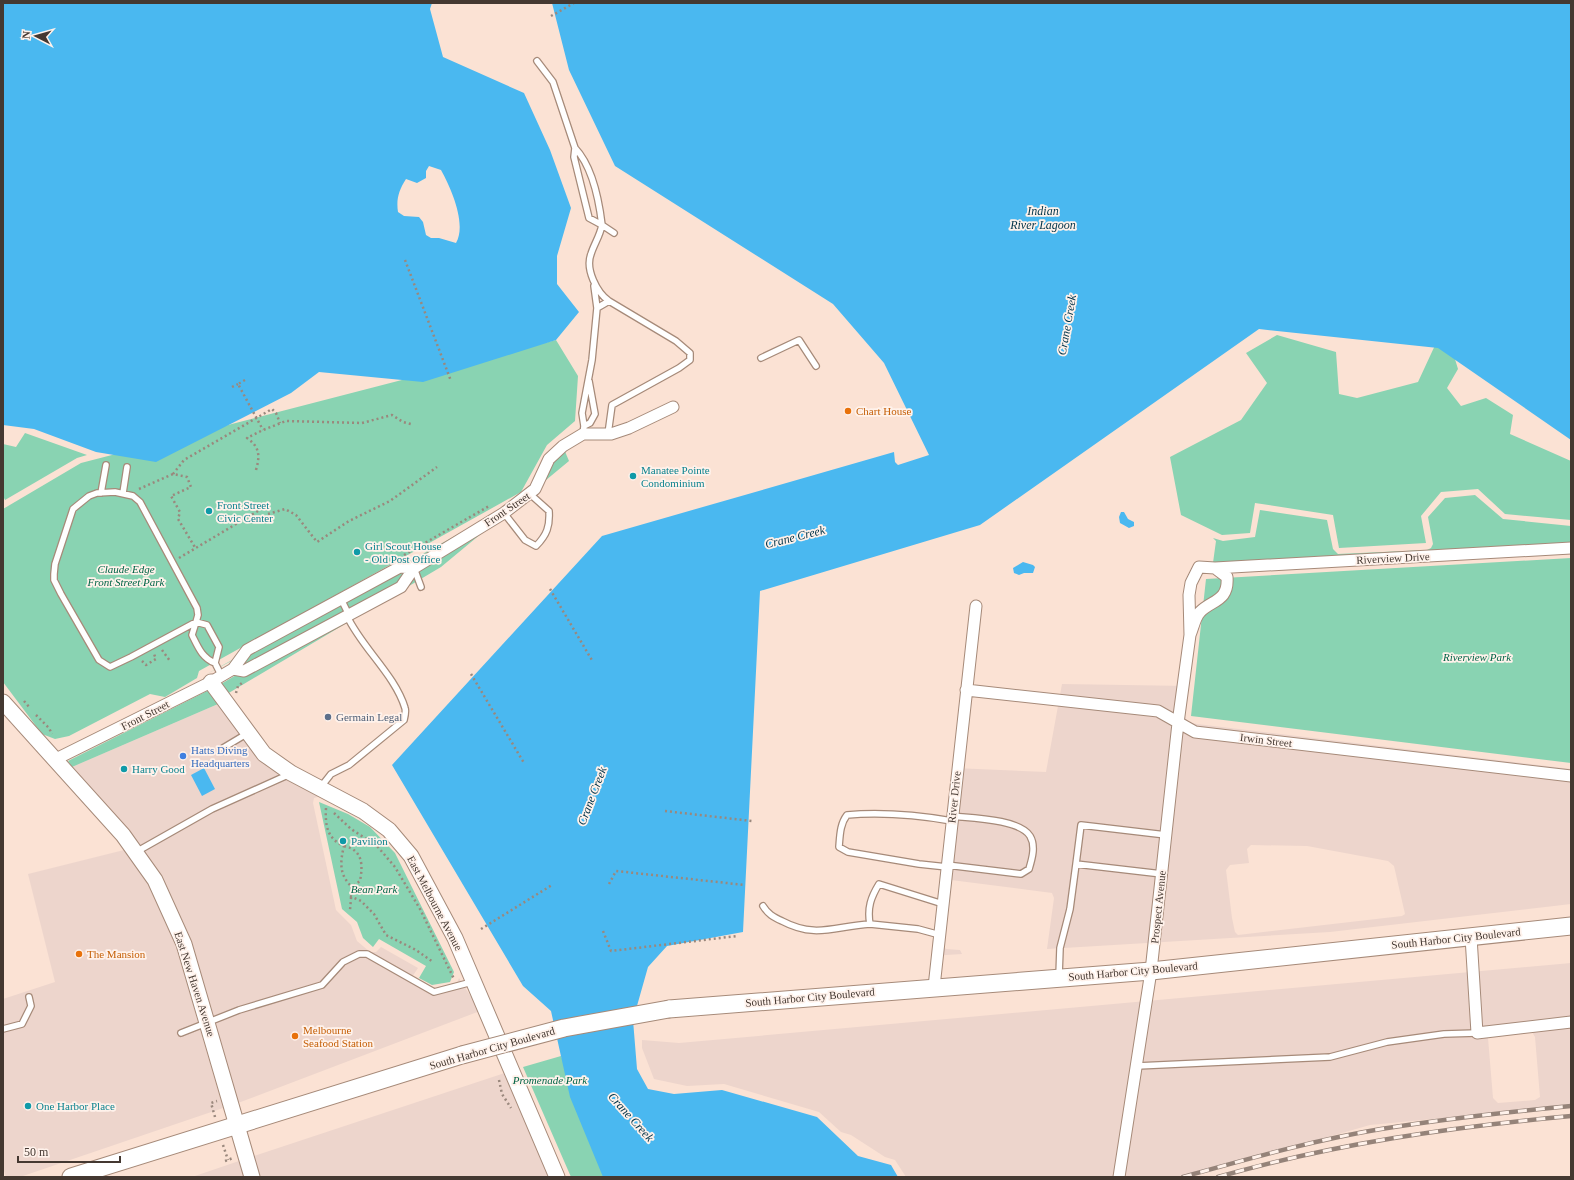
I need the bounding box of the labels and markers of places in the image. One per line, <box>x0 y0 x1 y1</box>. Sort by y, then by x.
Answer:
place label: Chart House <box>856 405 911 417</box>
marker: Chart House <box>843 406 853 416</box>
place label: Manatee Pointe Condominium <box>641 464 710 489</box>
marker: Manatee Pointe Condominium <box>628 471 638 481</box>
place label: Front Street Civic Center <box>217 499 273 524</box>
marker: Front Street Civic Center <box>204 506 214 516</box>
place label: Girl Scout House - Old Post Office <box>365 540 442 565</box>
marker: Girl Scout House - Old Post Office <box>352 547 362 557</box>
place label: Germain Legal <box>336 711 402 723</box>
marker: Germain Legal <box>323 712 333 722</box>
place label: Hatts Diving Headquarters <box>191 744 250 769</box>
marker: Hatts Diving Headquarters <box>178 751 188 761</box>
place label: Harry Good <box>132 763 185 775</box>
marker: Harry Good <box>119 764 129 774</box>
place label: Pavilion <box>351 835 388 847</box>
marker: Pavilion <box>338 836 348 846</box>
place label: The Mansion <box>87 948 146 960</box>
marker: The Mansion <box>74 949 84 959</box>
place label: Melbourne Seafood Station <box>303 1024 373 1049</box>
marker: Melbourne Seafood Station <box>290 1031 300 1041</box>
place label: One Harbor Place <box>36 1100 115 1112</box>
marker: One Harbor Place <box>23 1101 33 1111</box>

